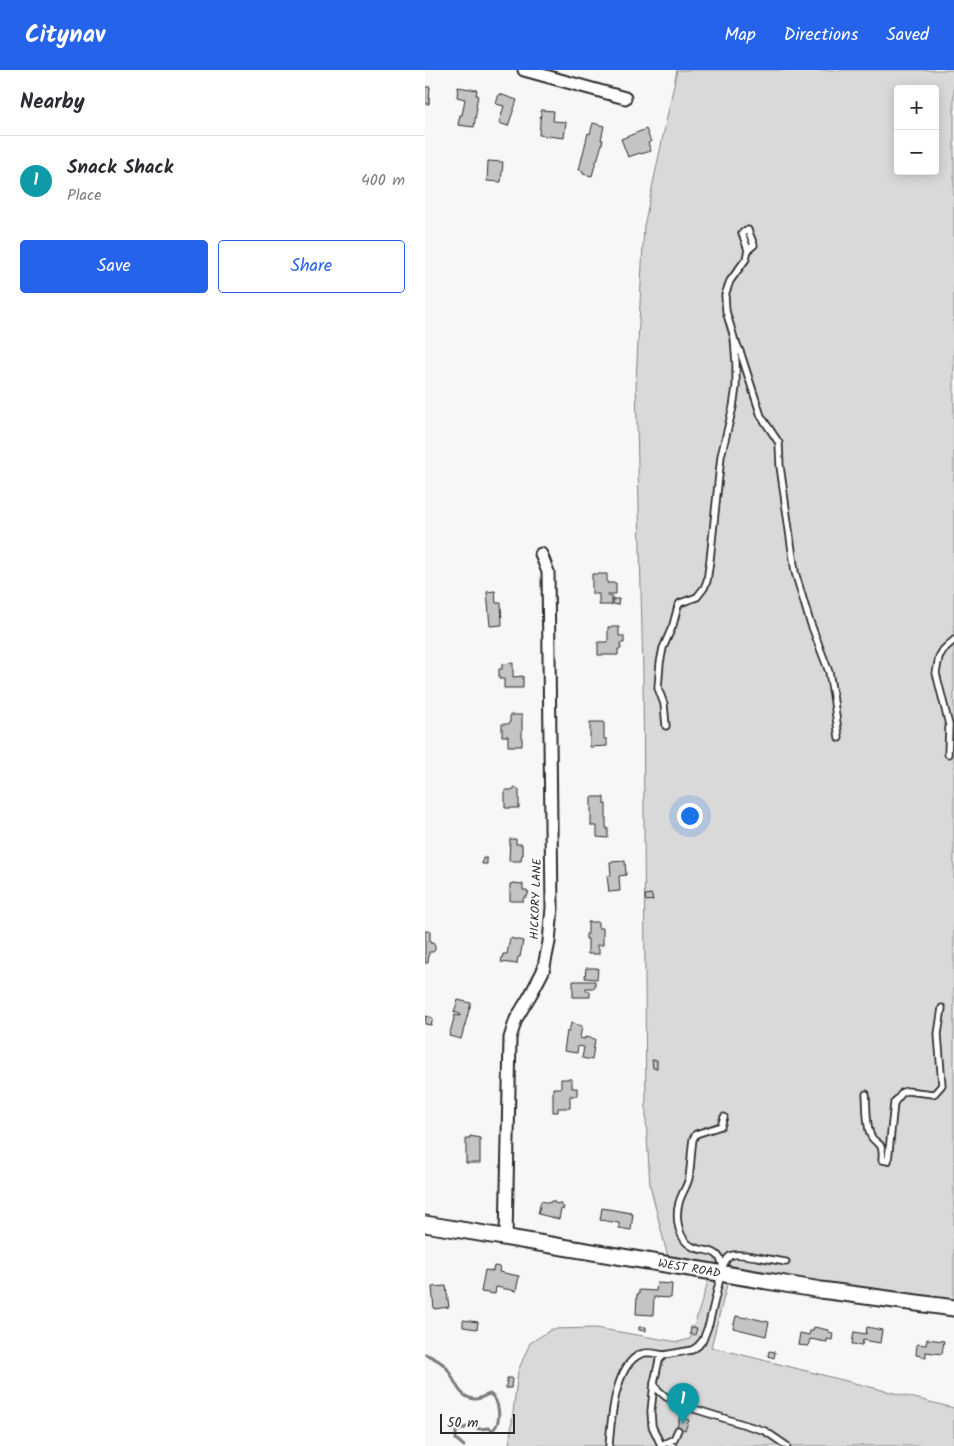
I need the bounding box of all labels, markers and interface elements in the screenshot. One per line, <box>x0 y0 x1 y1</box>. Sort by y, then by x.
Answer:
text: Citynav <box>25 16 105 55</box>
text: Map <box>724 21 756 50</box>
text: Directions <box>784 21 858 50</box>
text: Saved <box>886 21 929 50</box>
map controls <box>894 85 939 175</box>
button: + <box>894 85 939 130</box>
text: Nearby <box>20 86 85 119</box>
button: − <box>894 130 939 175</box>
text: Snack Shack <box>67 153 173 183</box>
text: 1 <box>34 168 38 193</box>
text: 400 m <box>361 168 405 193</box>
text: Place <box>67 183 101 208</box>
button: Save <box>20 240 208 293</box>
button: Share <box>218 240 405 293</box>
your location <box>677 803 703 829</box>
street label: HICKORY LANE <box>525 857 547 940</box>
street label: WEST ROAD <box>656 1253 722 1283</box>
pin: 1 <box>667 1383 699 1424</box>
scale bar <box>440 1411 515 1434</box>
text: 50 m <box>447 1412 478 1434</box>

